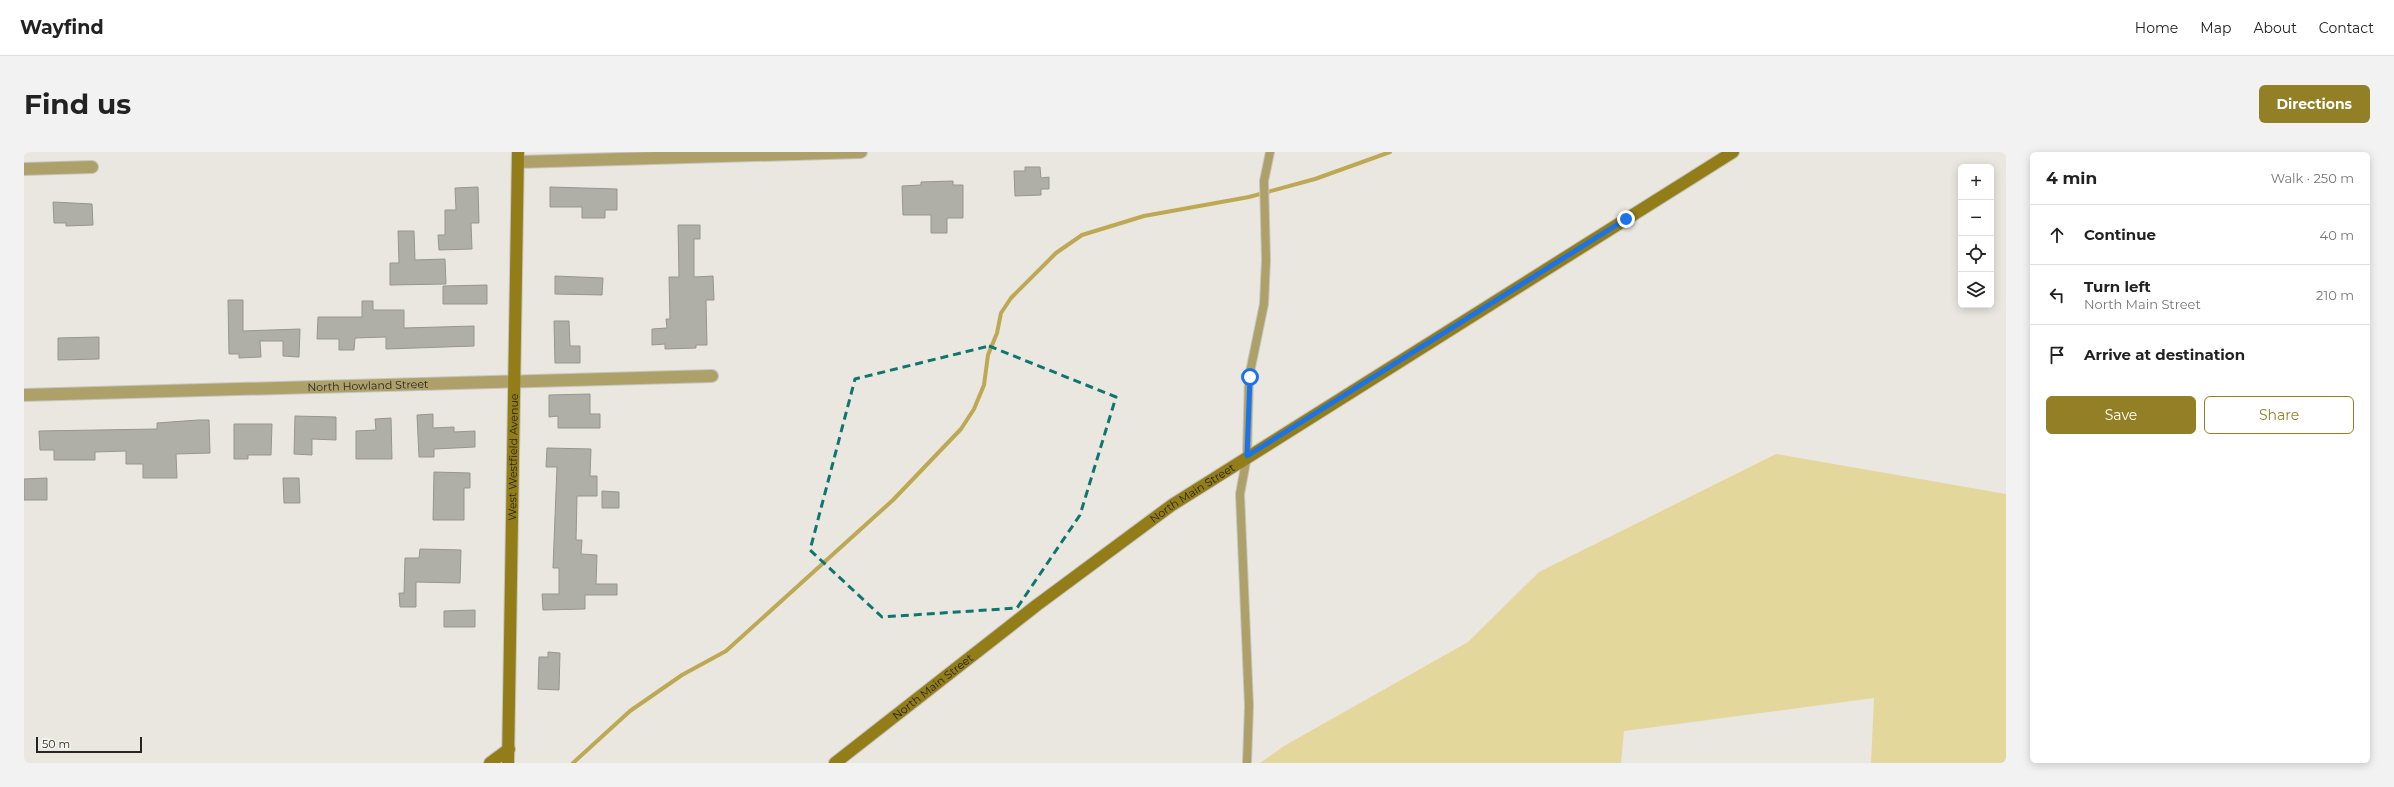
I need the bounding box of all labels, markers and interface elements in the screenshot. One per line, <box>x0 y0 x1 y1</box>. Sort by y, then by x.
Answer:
text: Wayfind <box>20 16 104 39</box>
text: Home <box>2135 19 2178 37</box>
text: Map <box>2200 19 2231 37</box>
text: About <box>2253 19 2297 37</box>
text: Contact <box>2319 19 2374 37</box>
button: Directions <box>2259 85 2370 123</box>
text: Find us <box>24 87 131 121</box>
map controls <box>1958 164 1994 308</box>
button: + <box>1958 164 1994 200</box>
text: 4 min <box>2046 168 2097 188</box>
text: Walk · 250 m <box>2271 170 2354 186</box>
button: − <box>1958 200 1994 236</box>
route end <box>1617 210 1635 228</box>
icon: ahead <box>2046 224 2068 246</box>
text: Continue <box>2084 225 2156 244</box>
text: 40 m <box>2320 227 2354 243</box>
button: locate <box>1958 236 1994 272</box>
button: layers <box>1958 272 1994 308</box>
text: Turn left <box>2084 277 2151 296</box>
icon: left <box>2046 284 2068 306</box>
text: 210 m <box>2316 287 2354 303</box>
text: North Main Street <box>2084 296 2201 312</box>
icon: arrive <box>2046 344 2068 366</box>
text: Arrive at destination <box>2084 345 2245 364</box>
route start <box>1241 368 1259 386</box>
street label: North Howland Street <box>307 377 429 394</box>
street label: West Westfield Avenue <box>505 393 521 521</box>
button: Save <box>2046 396 2196 434</box>
button: Share <box>2204 396 2354 434</box>
street label: North Main Street <box>1147 460 1238 526</box>
street label: North Main Street <box>889 650 976 723</box>
scale bar <box>36 735 142 754</box>
text: 50 m <box>42 737 70 751</box>

